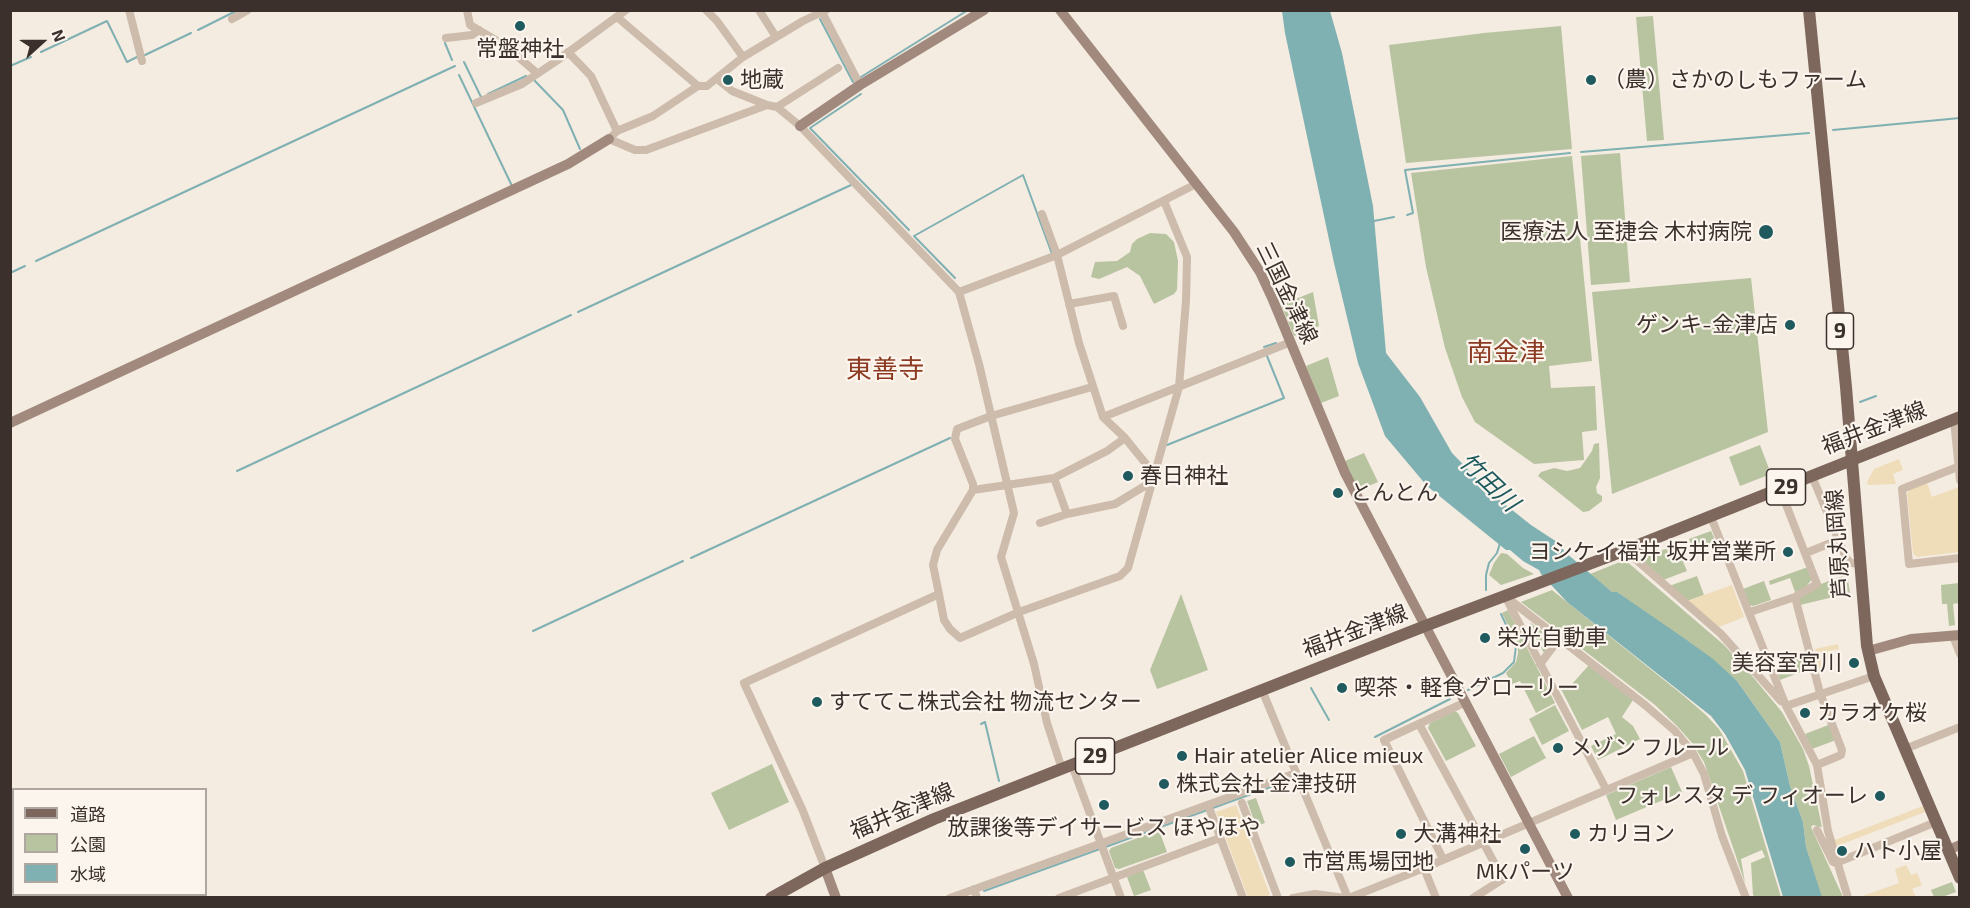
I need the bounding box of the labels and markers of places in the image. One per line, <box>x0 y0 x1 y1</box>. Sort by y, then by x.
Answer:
marker: 常盤神社 <box>513 19 527 33</box>
place label: 常盤神社 <box>476 36 564 62</box>
place label: 地蔵 <box>740 67 784 93</box>
place label: （農）さかのしもファーム <box>1603 67 1867 93</box>
marker: 地蔵 <box>721 73 735 87</box>
marker: （農）さかのしもファーム <box>1584 73 1598 87</box>
place label: 医療法人 至捷会 木村病院 <box>1500 219 1752 245</box>
marker: 医療法人 至捷会 木村病院 <box>1757 223 1775 241</box>
place label: ゲンキ-金津店 <box>1636 312 1778 338</box>
marker: ゲンキ-金津店 <box>1783 318 1797 332</box>
place label: 春日神社 <box>1140 463 1228 489</box>
marker: 春日神社 <box>1121 469 1135 483</box>
place label: とんとん <box>1350 480 1438 506</box>
marker: とんとん <box>1331 486 1345 500</box>
place label: ヨシケイ福井 坂井営業所 <box>1529 539 1776 565</box>
marker: ヨシケイ福井 坂井営業所 <box>1781 545 1795 559</box>
place label: 栄光自動車 <box>1497 625 1607 651</box>
marker: 栄光自動車 <box>1478 631 1492 645</box>
place label: 美容室宮川 <box>1732 650 1842 676</box>
marker: 美容室宮川 <box>1847 656 1861 670</box>
place label: 喫茶・軽食 グローリー <box>1354 675 1579 701</box>
marker: 喫茶・軽食 グローリー <box>1335 681 1349 695</box>
place label: すててこ株式会社 物流センター <box>829 689 1142 715</box>
marker: すててこ株式会社 物流センター <box>810 695 824 709</box>
place label: カラオケ桜 <box>1817 700 1927 726</box>
marker: カラオケ桜 <box>1798 706 1812 720</box>
place label: メゾン フルール <box>1570 735 1729 761</box>
marker: メゾン フルール <box>1551 741 1565 755</box>
place label: Hair atelier Alice mieux <box>1194 743 1423 769</box>
marker: Hair atelier Alice mieux <box>1175 749 1189 763</box>
place label: 株式会社 金津技研 <box>1176 771 1357 797</box>
marker: 株式会社 金津技研 <box>1157 777 1171 791</box>
place label: フォレスタ デ フィオーレ <box>1616 783 1868 809</box>
marker: フォレスタ デ フィオーレ <box>1873 789 1887 803</box>
marker: 放課後等デイサービス ほやほや <box>1097 798 1111 812</box>
place label: 放課後等デイサービス ほやほや <box>948 815 1260 841</box>
place label: 大溝神社 <box>1413 821 1501 847</box>
place label: カリヨン <box>1587 821 1675 847</box>
marker: 大溝神社 <box>1394 827 1408 841</box>
marker: カリヨン <box>1568 827 1582 841</box>
place label: ハト小屋 <box>1854 838 1942 864</box>
marker: MKパーツ <box>1518 842 1532 856</box>
marker: ハト小屋 <box>1835 844 1849 858</box>
place label: 市営馬場団地 <box>1302 849 1434 875</box>
marker: 市営馬場団地 <box>1283 855 1297 869</box>
place label: MKパーツ <box>1476 859 1574 885</box>

